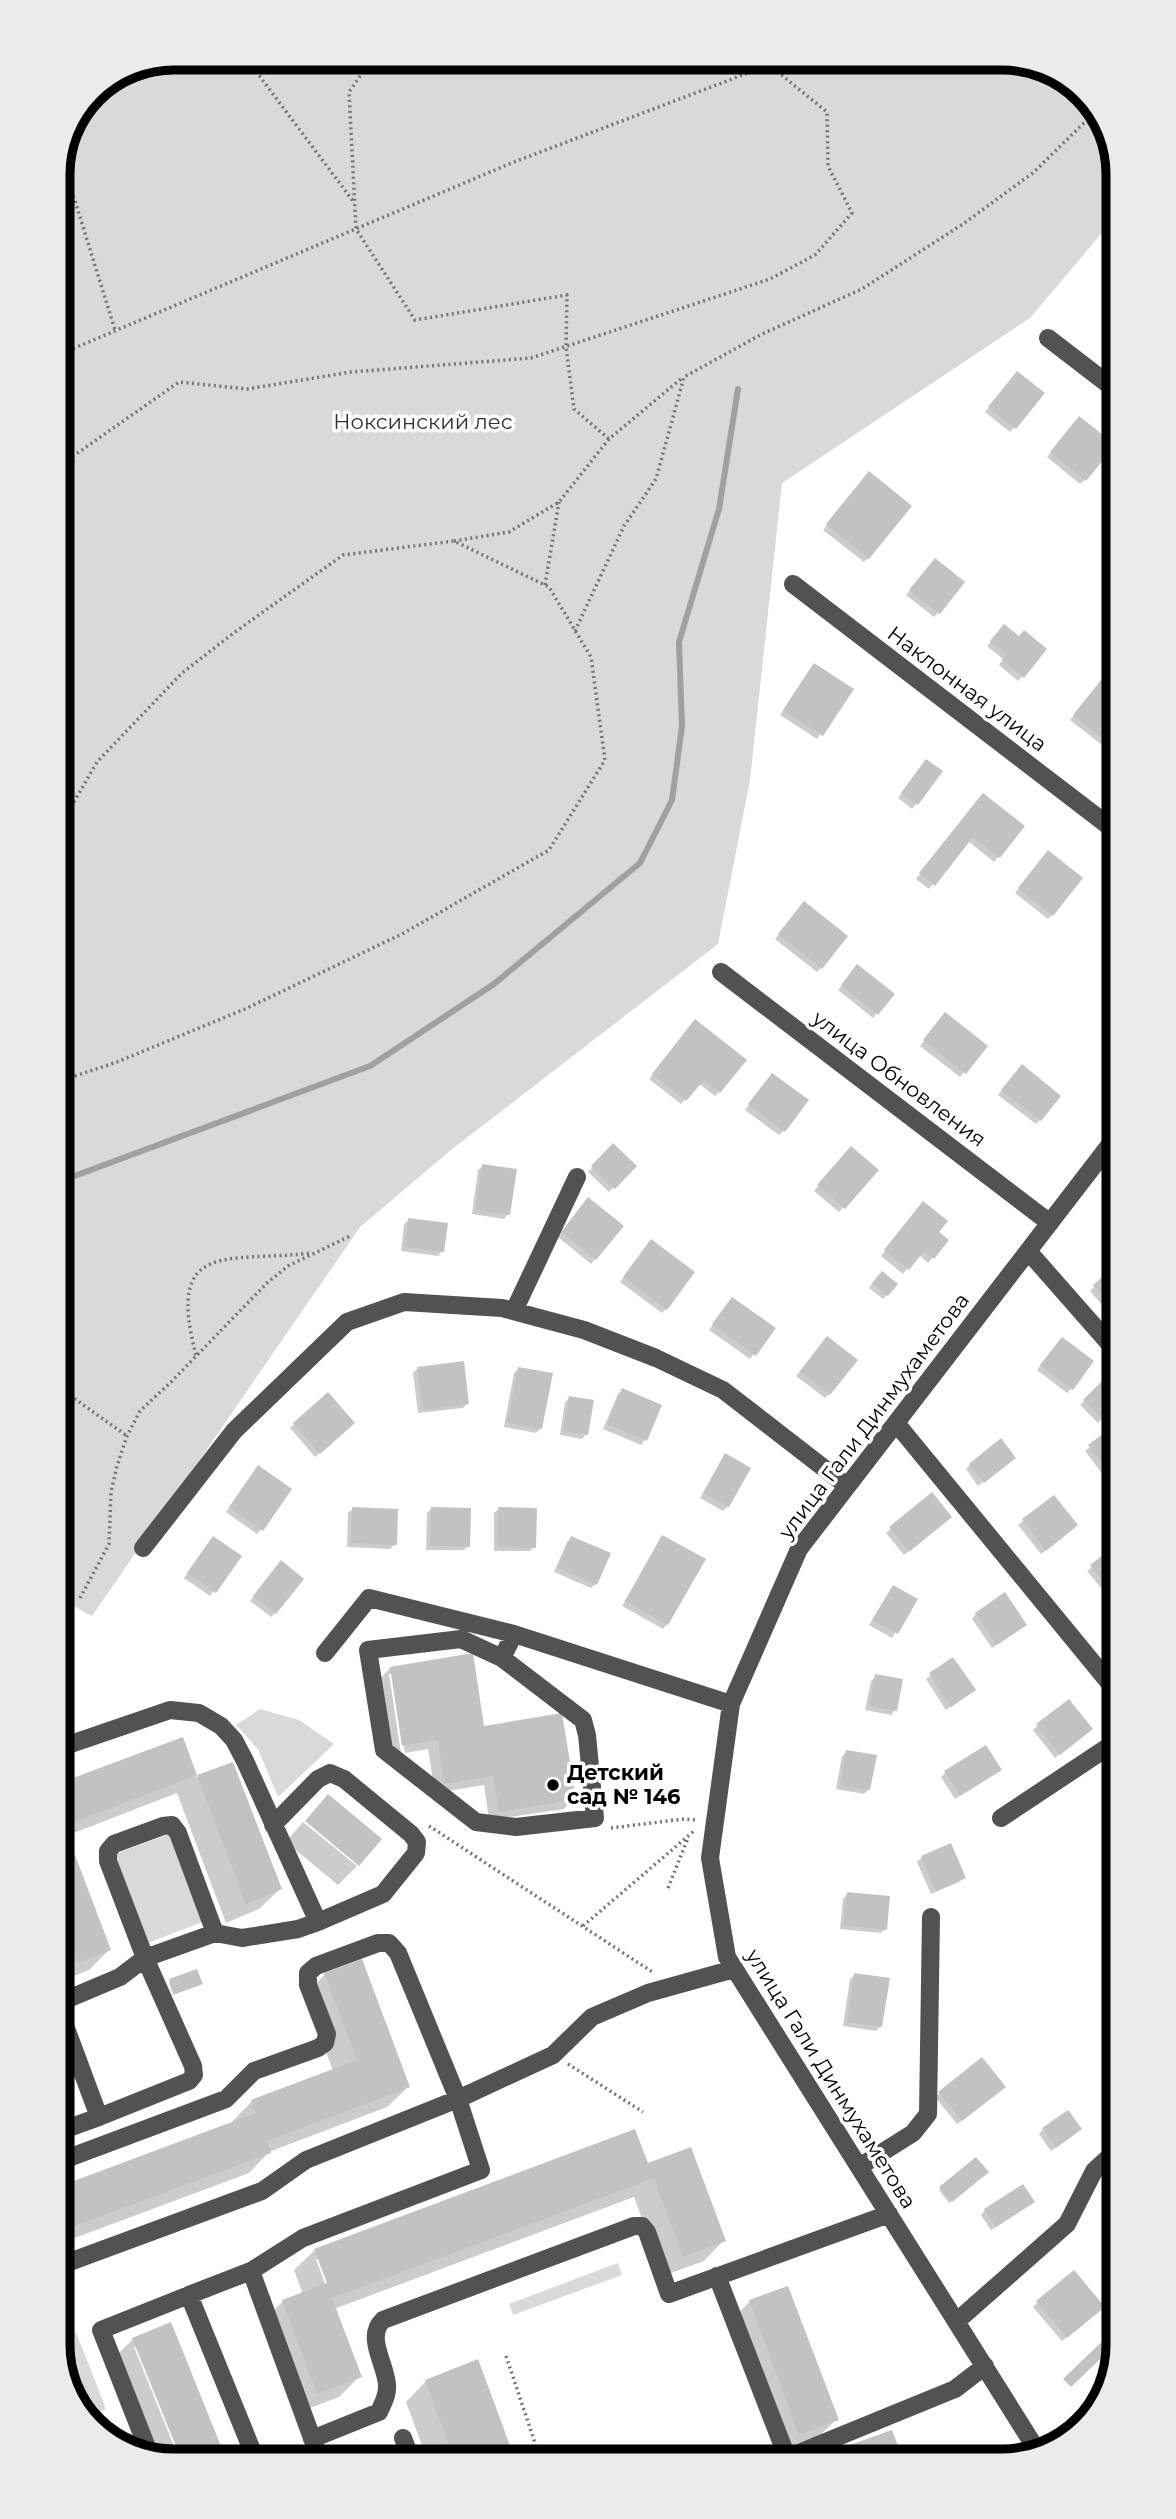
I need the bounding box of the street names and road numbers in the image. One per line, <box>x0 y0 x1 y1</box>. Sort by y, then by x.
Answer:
street label: Наклонная улица <box>883 621 1052 757</box>
street label: улица Обновления <box>807 1005 991 1152</box>
street label: улица Гали Динмухаметова <box>772 1288 974 1544</box>
street label: улица Гали Динмухаметова <box>741 1944 922 2213</box>

